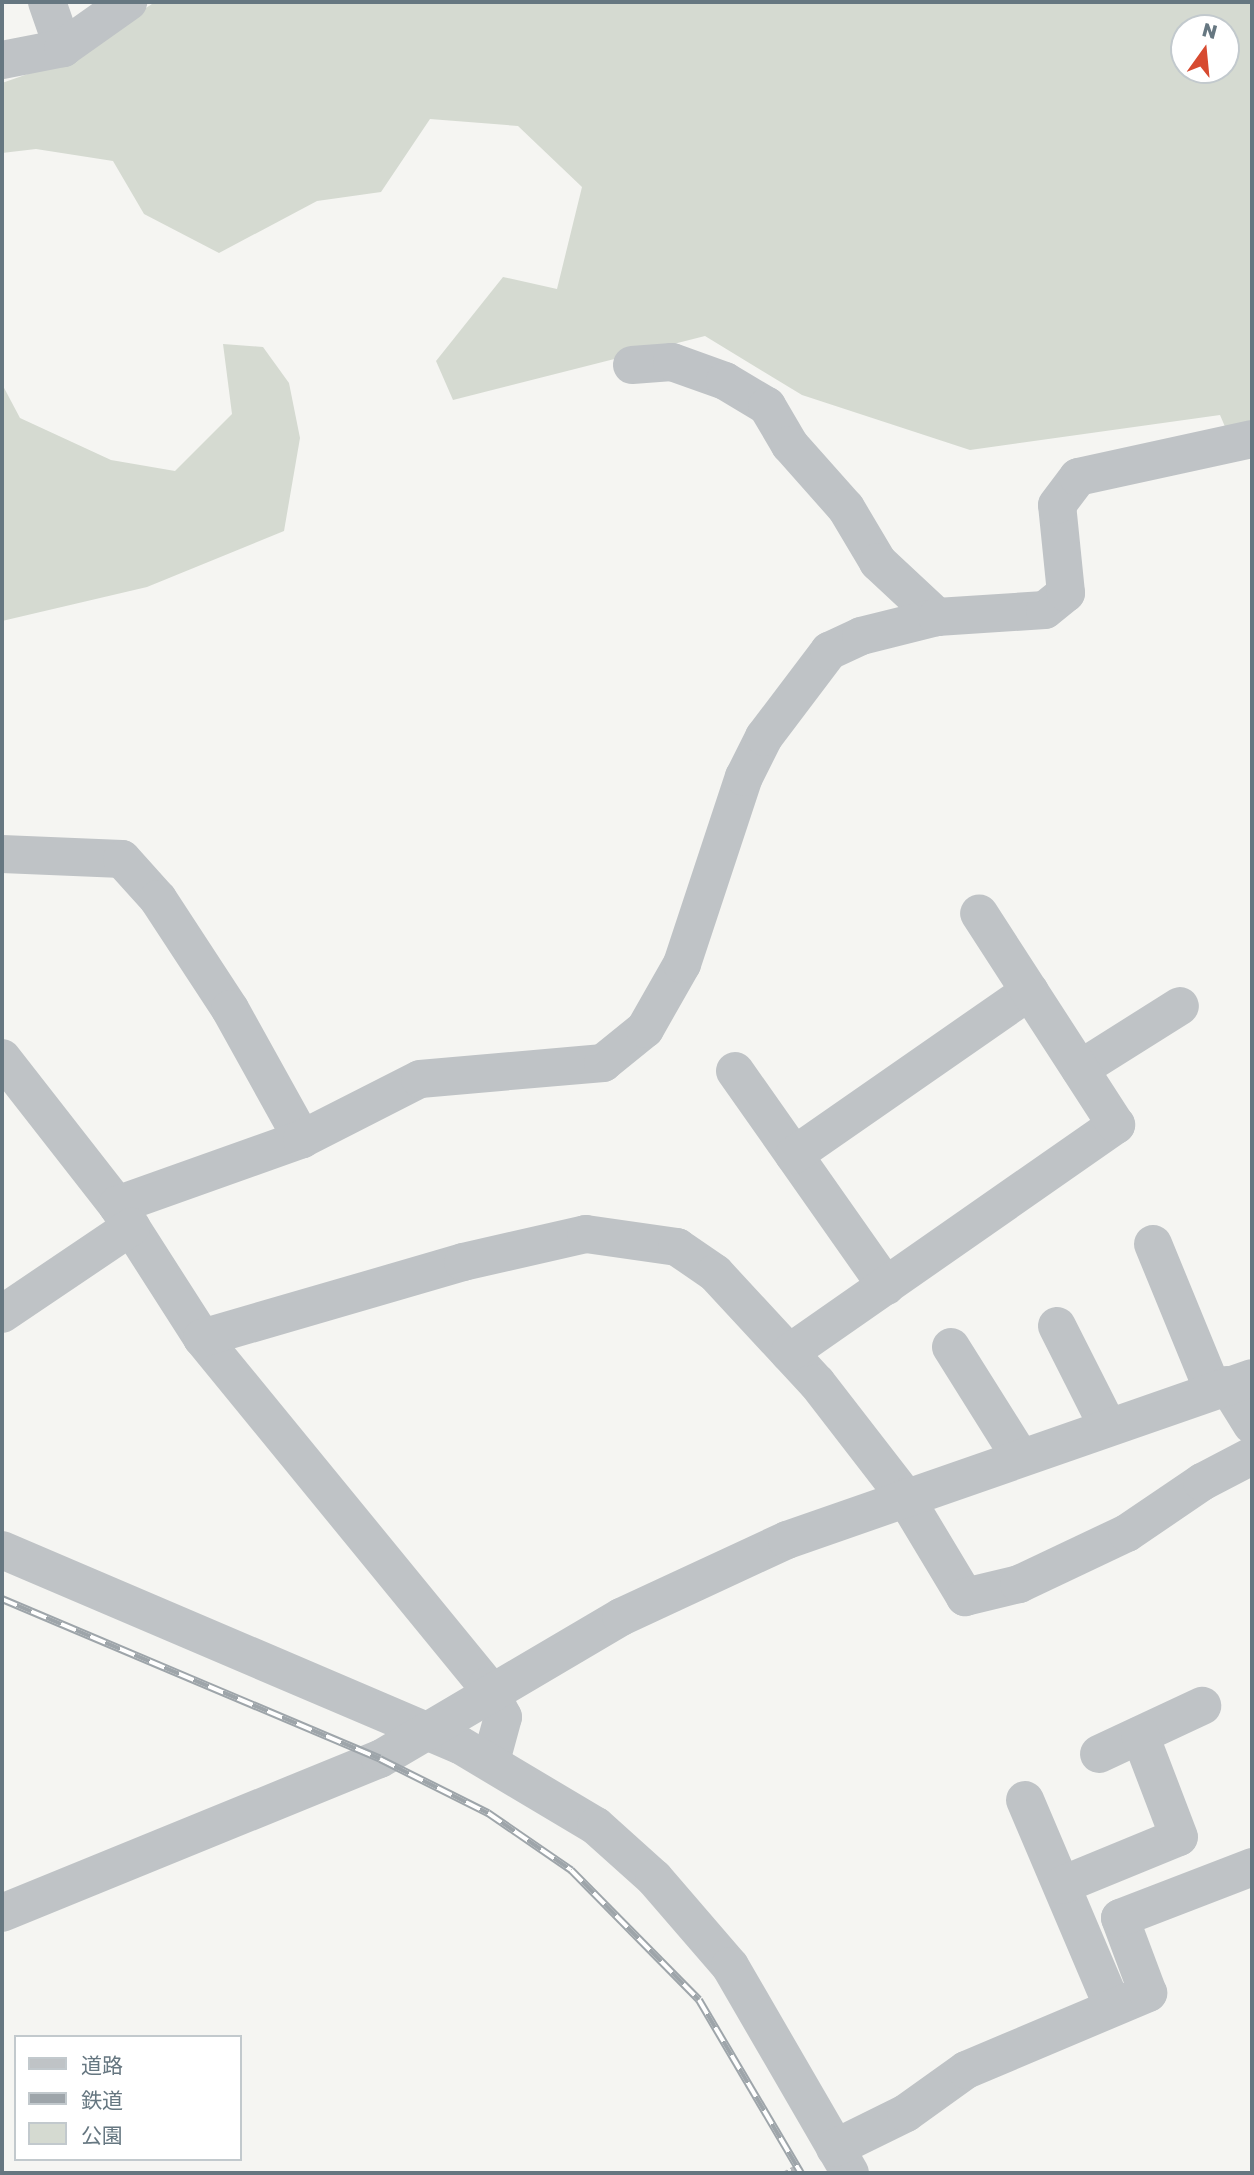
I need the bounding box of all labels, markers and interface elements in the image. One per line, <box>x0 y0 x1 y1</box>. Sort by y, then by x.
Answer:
north arrow <box>1170 14 1240 84</box>
text: N <box>1200 17 1220 43</box>
legend <box>14 2035 242 2161</box>
text: 道路 <box>81 2052 123 2078</box>
text: 鉄道 <box>81 2087 123 2113</box>
text: 公園 <box>81 2122 123 2148</box>

